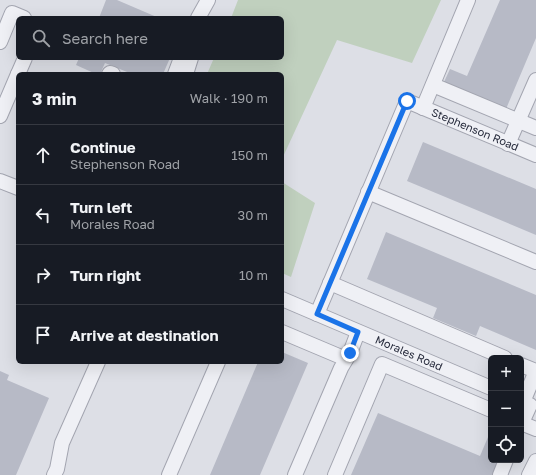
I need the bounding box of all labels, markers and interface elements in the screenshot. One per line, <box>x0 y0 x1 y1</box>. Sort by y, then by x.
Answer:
search box <box>16 16 284 60</box>
icon: search <box>30 27 52 49</box>
text: Search here <box>62 29 148 47</box>
text: 3 min <box>32 88 76 109</box>
text: Walk · 190 m <box>190 90 268 106</box>
route start <box>398 92 416 110</box>
street label: Stephenson Road <box>430 105 521 153</box>
text: Continue <box>70 138 136 156</box>
icon: ahead <box>32 144 54 166</box>
text: 150 m <box>231 147 268 163</box>
text: Stephenson Road <box>70 156 180 172</box>
text: Turn left <box>70 198 132 216</box>
icon: left <box>32 204 54 226</box>
text: 30 m <box>238 207 268 223</box>
text: Morales Road <box>70 216 155 232</box>
icon: right <box>32 264 54 286</box>
text: Turn right <box>70 266 141 284</box>
text: 10 m <box>239 267 268 283</box>
icon: arrive <box>32 324 54 346</box>
text: Arrive at destination <box>70 326 219 344</box>
street label: Morales Road <box>374 333 445 373</box>
route end <box>341 344 359 362</box>
map controls <box>488 355 524 463</box>
button: + <box>488 355 524 391</box>
button: − <box>488 391 524 427</box>
button: locate <box>488 427 524 463</box>

